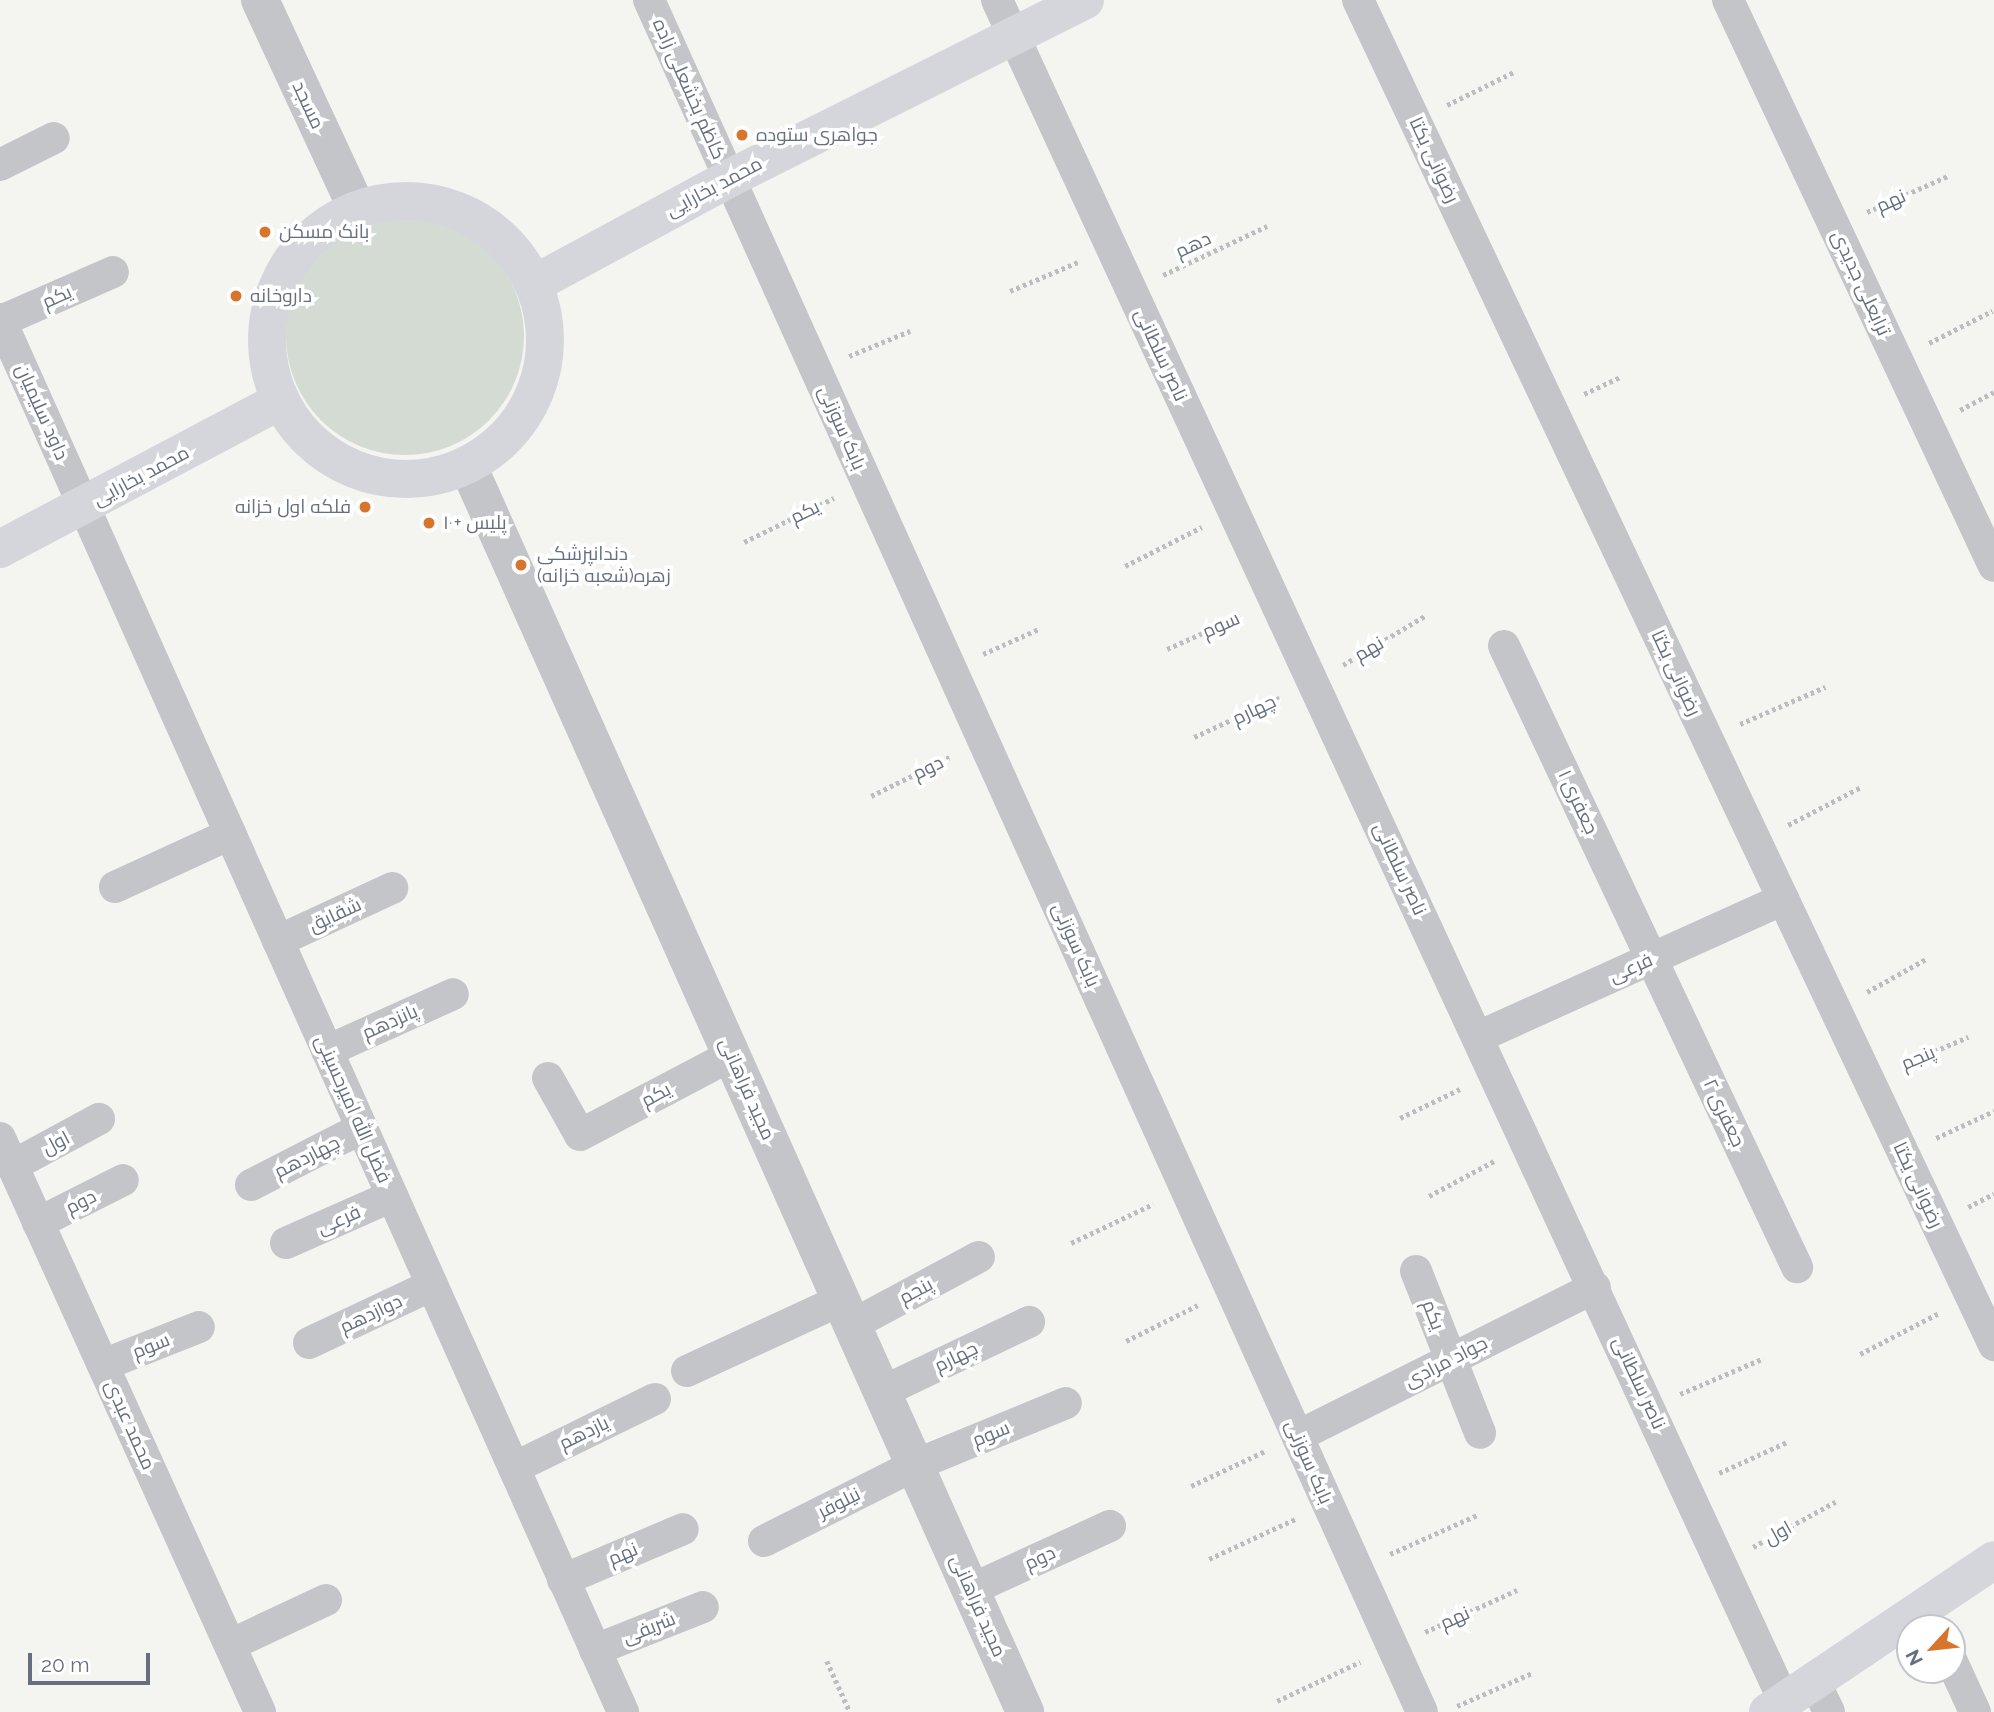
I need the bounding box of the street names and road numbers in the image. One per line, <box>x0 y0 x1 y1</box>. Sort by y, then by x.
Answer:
street label: کاظم بخشعلی زاده <box>648 15 730 163</box>
street label: مسجد <box>287 77 329 133</box>
street label: رضوانی یکتا <box>1404 113 1464 207</box>
street label: محمد بخارایی <box>662 152 766 222</box>
street label: نهم <box>1873 184 1909 218</box>
street label: دهم <box>1171 227 1215 263</box>
street label: ترابعلی جدیدی <box>1827 227 1895 339</box>
street label: یکم <box>39 280 75 314</box>
street label: ناصر سلطانی <box>1130 305 1192 405</box>
street label: داود سلیمیان <box>11 361 73 463</box>
street label: بابک سوزنی <box>813 382 871 474</box>
street label: محمد بخارایی <box>89 441 193 511</box>
street label: یکم <box>786 495 824 529</box>
street label: سوم <box>1199 607 1243 643</box>
street label: رضوانی یکتا <box>1646 626 1706 720</box>
street label: نهم <box>1350 632 1388 666</box>
street label: چهارم <box>1229 690 1279 730</box>
street label: دوم <box>909 751 947 785</box>
street label: جعفری ۱ <box>1553 766 1603 838</box>
street label: ناصر سلطانی <box>1369 819 1431 919</box>
street label: شقایق <box>305 893 365 937</box>
street label: بابک سوزنی <box>1047 899 1105 991</box>
street label: فرعی <box>1606 948 1656 988</box>
street label: پانزدهم <box>359 1000 421 1044</box>
street label: فضل الله امیرحسینی <box>310 1032 396 1186</box>
street label: مجید فراهانی <box>714 1034 780 1144</box>
street label: پنجم <box>1898 1041 1938 1075</box>
street label: جعفری ۲ <box>1698 1075 1750 1151</box>
street label: یکم <box>637 1078 675 1112</box>
street label: اول <box>38 1126 74 1160</box>
street label: چهاردهم <box>270 1131 344 1183</box>
street label: رضوانی یکتا <box>1888 1138 1948 1232</box>
street label: دوم <box>62 1185 100 1219</box>
street label: فرعی <box>314 1200 364 1240</box>
street label: پنجم <box>895 1273 937 1309</box>
street label: دوازدهم <box>336 1290 406 1338</box>
street label: یکم <box>1417 1297 1449 1333</box>
street label: سوم <box>129 1328 173 1364</box>
street label: جواد مرادی <box>1401 1331 1491 1393</box>
street label: ناصر سلطانی <box>1608 1333 1670 1433</box>
street label: چهارم <box>931 1337 981 1377</box>
street label: محمد عبدی <box>100 1377 160 1473</box>
street label: یازدهم <box>555 1411 613 1455</box>
street label: سوم <box>969 1416 1013 1452</box>
street label: بابک سوزنی <box>1280 1416 1338 1508</box>
street label: نیلوفر <box>814 1483 864 1523</box>
street label: اول <box>1760 1516 1796 1550</box>
street label: نهم <box>605 1538 641 1570</box>
street label: دوم <box>1021 1541 1059 1575</box>
street label: مجید فراهانی <box>945 1551 1011 1661</box>
street label: نهم <box>1437 1601 1473 1635</box>
street label: شریفی <box>619 1607 679 1649</box>

